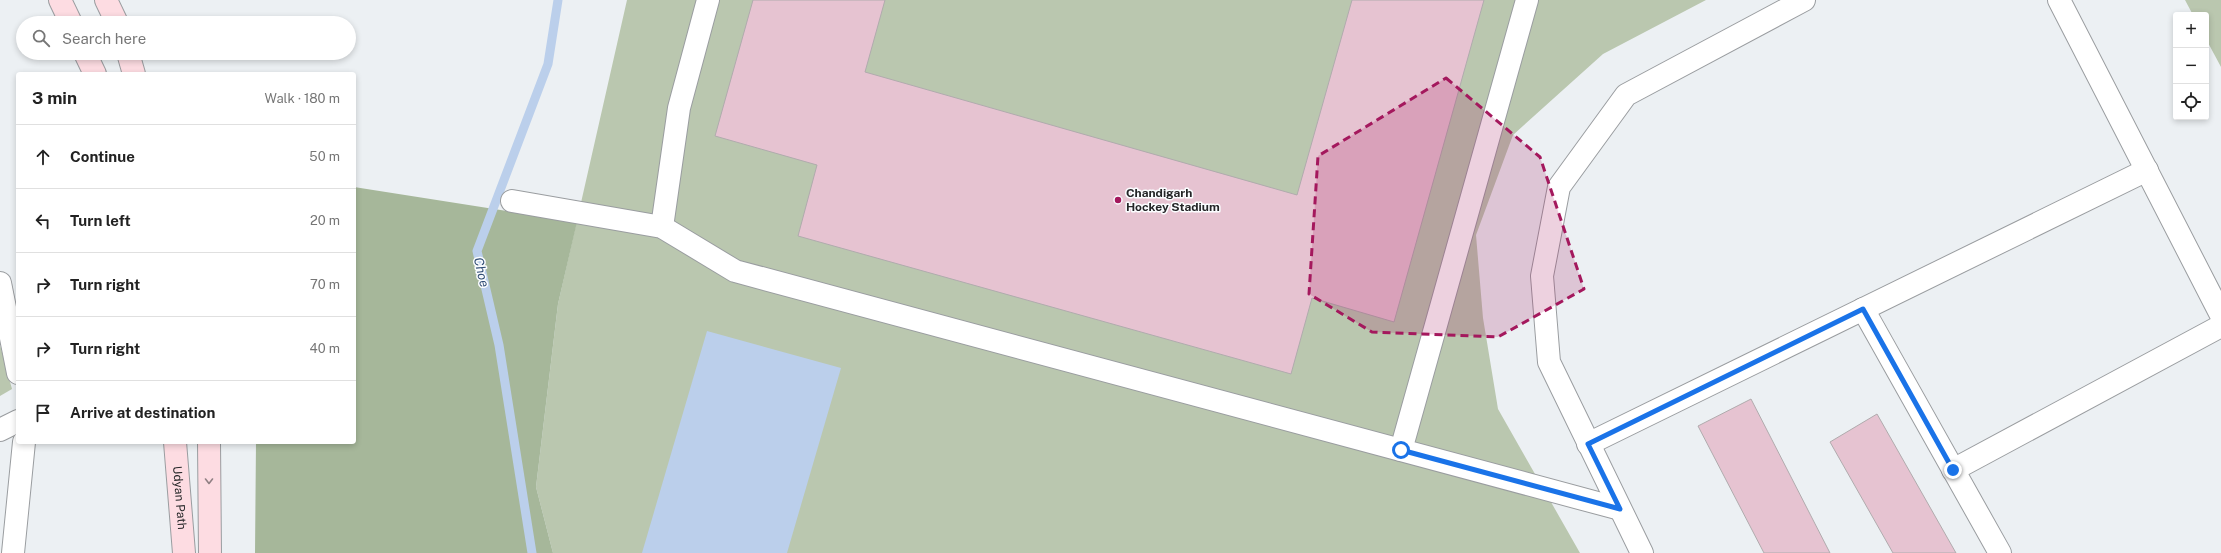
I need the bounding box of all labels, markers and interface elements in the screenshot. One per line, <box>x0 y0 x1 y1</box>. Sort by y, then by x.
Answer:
map controls <box>2173 12 2209 120</box>
button: + <box>2173 12 2209 48</box>
search box <box>16 16 356 60</box>
icon: search <box>30 27 52 49</box>
text: Search here <box>62 30 146 47</box>
button: − <box>2173 48 2209 84</box>
button: locate <box>2173 84 2209 120</box>
text: 3 min <box>32 88 77 108</box>
text: Walk · 180 m <box>265 91 340 106</box>
icon: ahead <box>32 146 54 168</box>
text: Continue <box>70 148 135 165</box>
text: 50 m <box>309 149 340 164</box>
place label: Chandigarh Hockey Stadium <box>1126 186 1220 214</box>
marker: Chandigarh Hockey Stadium <box>1113 195 1123 205</box>
icon: left <box>32 210 54 232</box>
text: Turn left <box>70 212 131 229</box>
text: 20 m <box>310 213 340 228</box>
water label: Choe <box>471 256 492 288</box>
icon: right <box>32 274 54 296</box>
text: Turn right <box>70 276 140 293</box>
text: 70 m <box>310 277 340 292</box>
icon: right <box>32 338 54 360</box>
text: Turn right <box>70 340 140 357</box>
text: 40 m <box>309 341 340 356</box>
icon: arrive <box>32 402 54 424</box>
text: Arrive at destination <box>70 404 215 421</box>
route start <box>1392 441 1410 459</box>
route end <box>1944 461 1962 479</box>
street label: Udyan Path <box>170 465 189 530</box>
one-way arrow <box>205 478 214 484</box>

